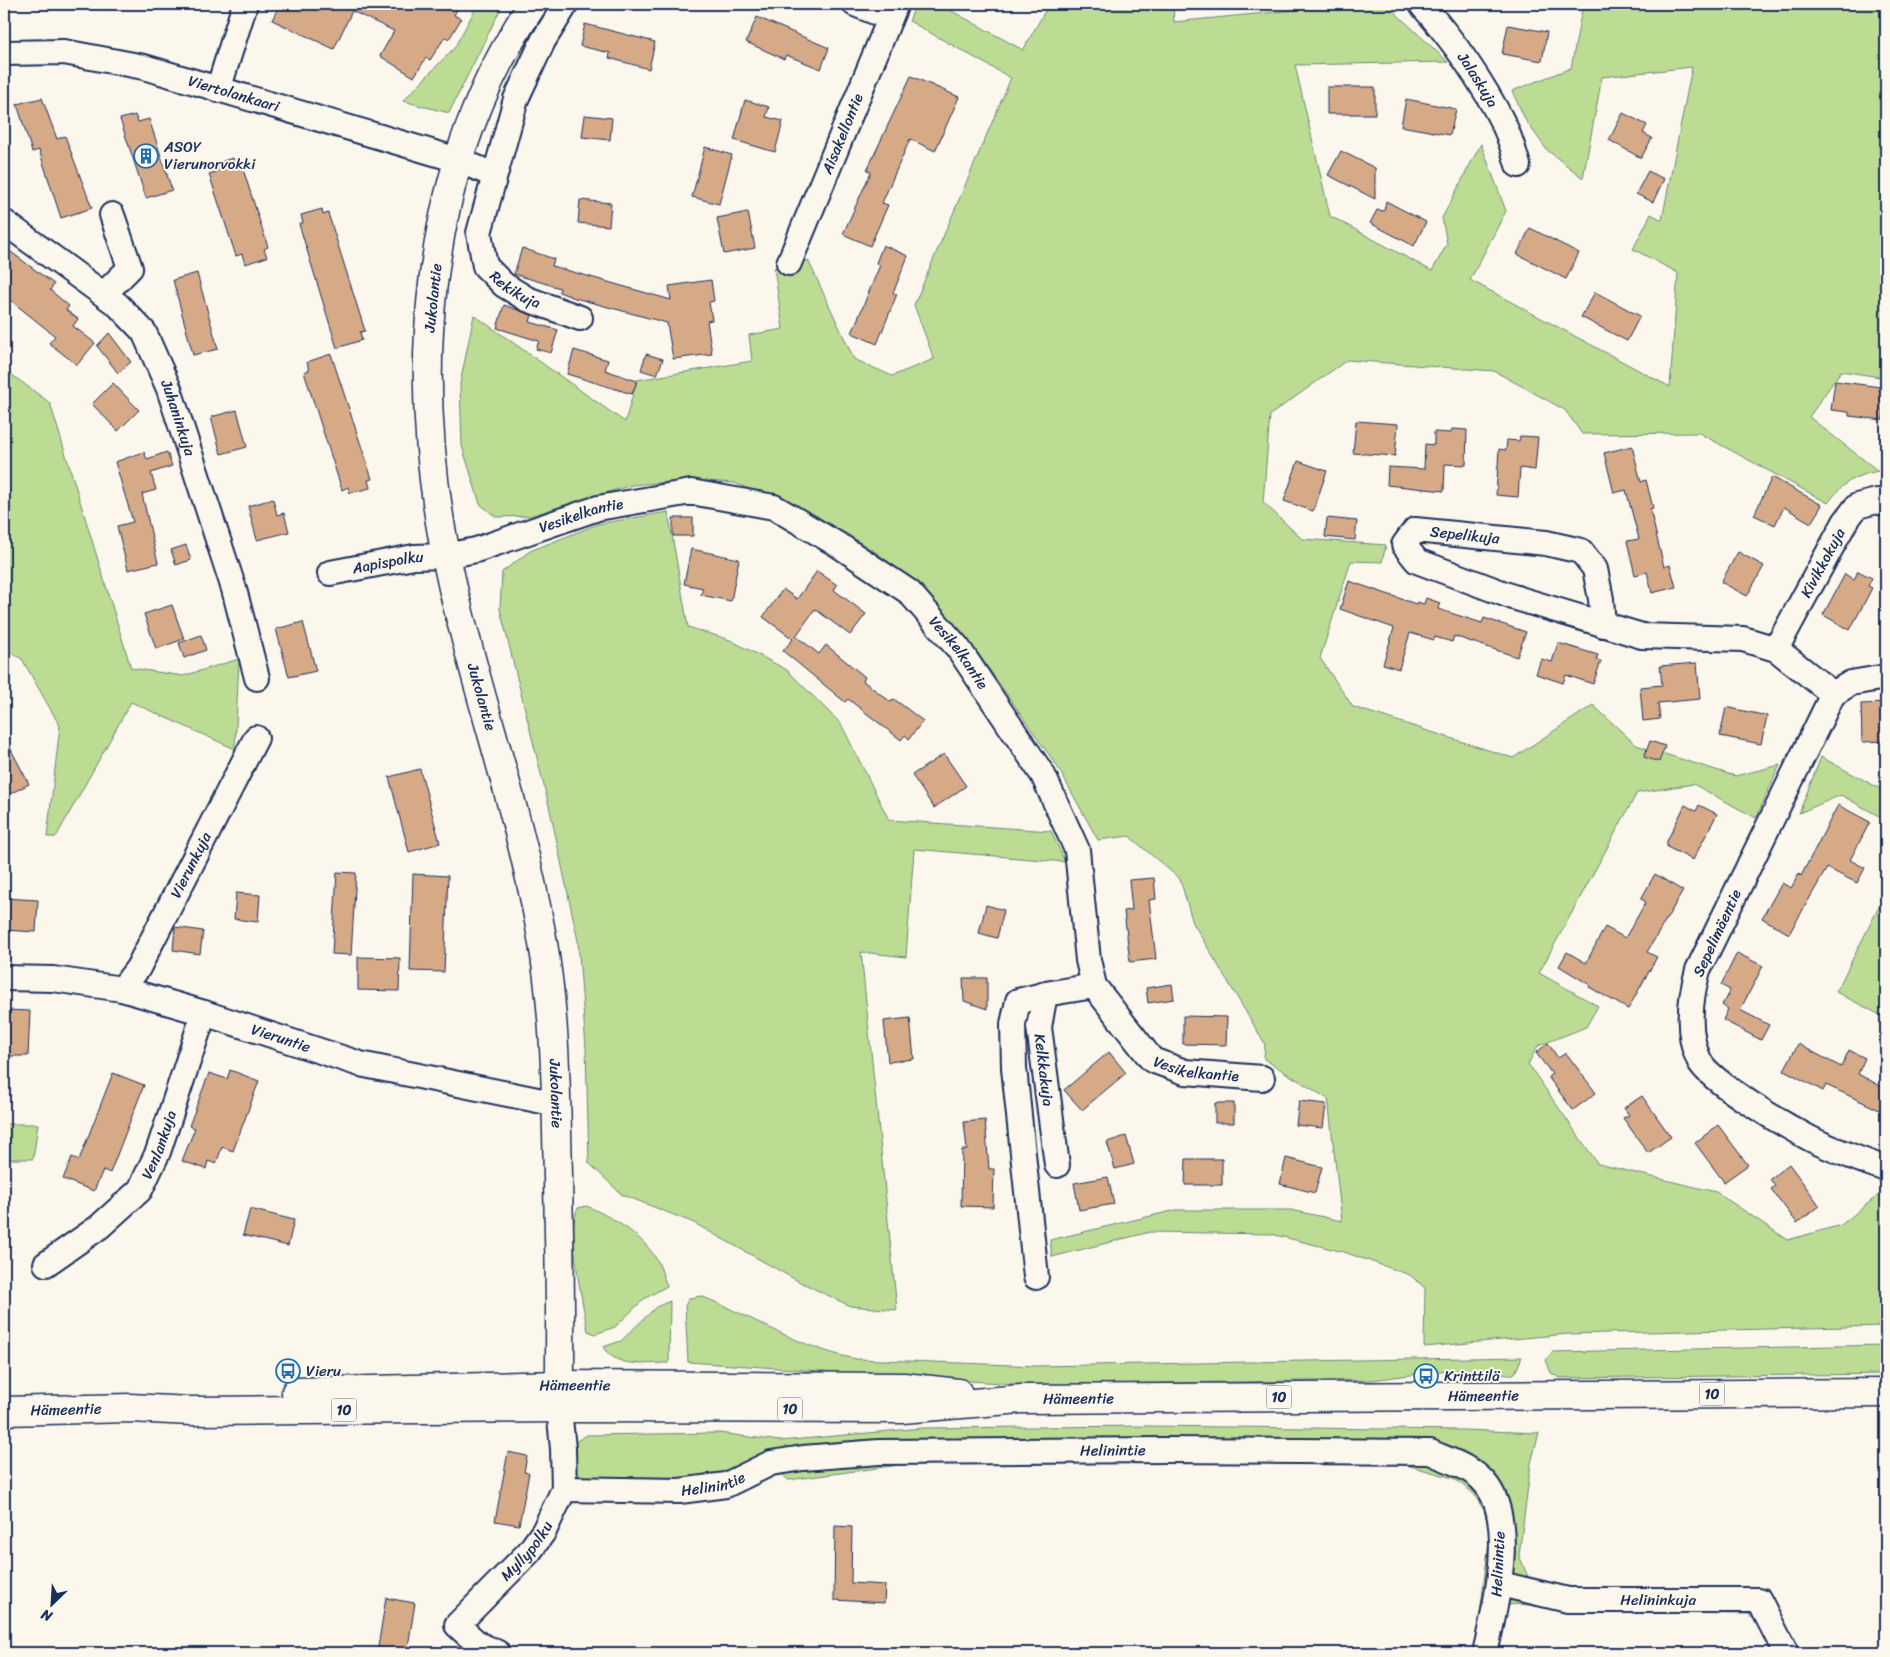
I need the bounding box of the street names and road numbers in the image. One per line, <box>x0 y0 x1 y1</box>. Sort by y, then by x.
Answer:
street label: Jalaskuja <box>1450 46 1506 113</box>
street label: Viertolankaari <box>185 68 283 120</box>
street label: Aisakellontie <box>814 89 871 179</box>
street label: Jukolantie <box>416 262 450 335</box>
street label: Rekikuja <box>483 264 545 316</box>
street label: Juhaninkuja <box>153 374 203 460</box>
street label: Vesikelkantie <box>535 491 625 540</box>
street label: Sepelikuja <box>1429 518 1501 552</box>
street label: Kivikkokuja <box>1793 523 1853 603</box>
street label: Aapispolku <box>349 544 424 582</box>
street label: Vesikelkantie <box>922 610 995 695</box>
street label: Jukolantie <box>460 659 504 734</box>
street label: Vierunkuja <box>163 827 219 903</box>
street label: Sepelimäentie <box>1685 885 1749 981</box>
street label: Vieruntie <box>248 1016 314 1060</box>
street label: Kelkkakuja <box>1027 1032 1061 1108</box>
street label: Vesikelkantie <box>1150 1049 1240 1089</box>
street label: Jukolantie <box>542 1058 570 1129</box>
street label: Venlankuja <box>134 1107 184 1184</box>
street label: Hämeentie <box>539 1372 611 1399</box>
road number: 10 <box>1700 1382 1724 1406</box>
street label: Hämeentie <box>1448 1383 1519 1409</box>
street label: Hämeentie <box>1043 1385 1114 1412</box>
road number: 10 <box>1266 1385 1292 1408</box>
street label: Hämeentie <box>30 1396 102 1423</box>
road number: 10 <box>332 1398 356 1422</box>
road number: 10 <box>778 1398 802 1420</box>
street label: Helinintie <box>1080 1437 1146 1464</box>
street label: Helinintie <box>680 1464 750 1504</box>
street label: Myllypolku <box>494 1517 560 1587</box>
street label: Helinintie <box>1483 1530 1513 1597</box>
street label: Helininkuja <box>1620 1587 1696 1613</box>

